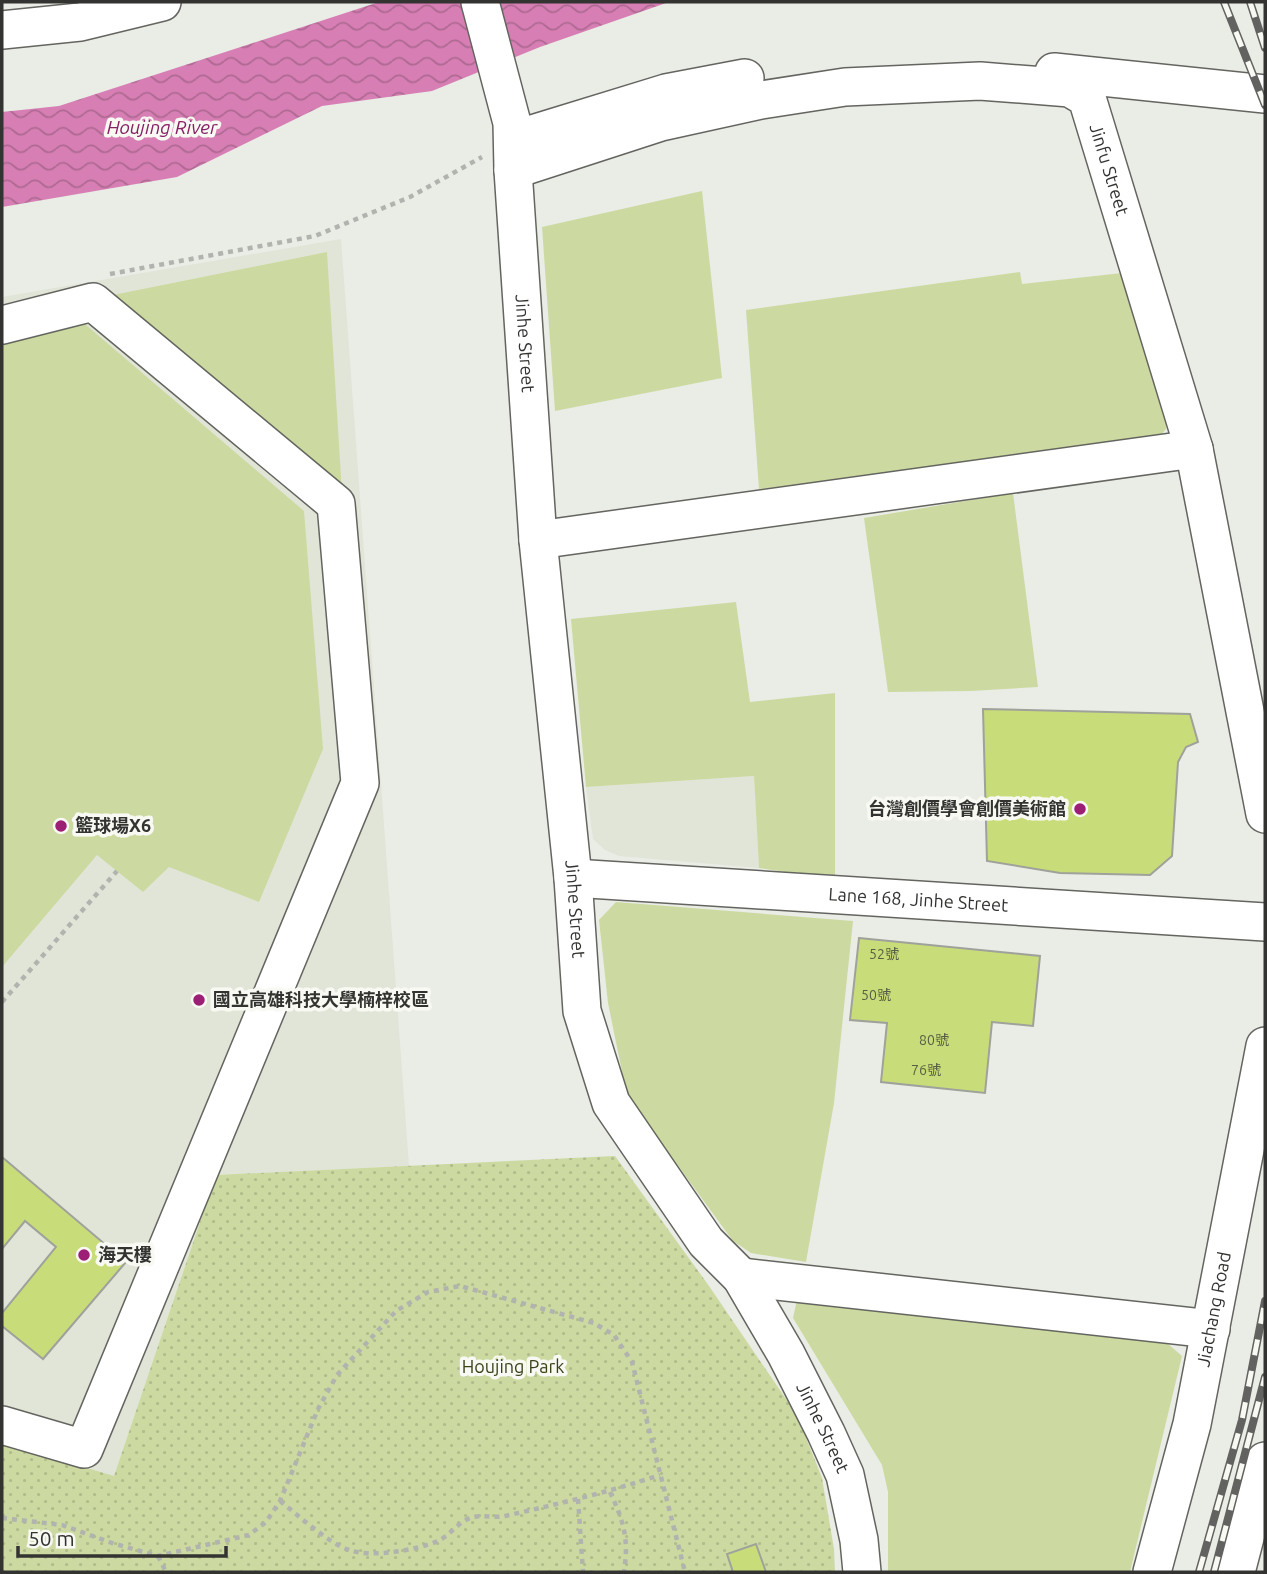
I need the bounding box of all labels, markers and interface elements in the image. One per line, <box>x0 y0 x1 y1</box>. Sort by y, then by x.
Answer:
water label: Houjing River <box>107 116 218 138</box>
street label: Jinfu Street <box>1086 121 1133 218</box>
street label: Jinhe Street <box>512 294 539 393</box>
place label: 台灣創價學會創價美術館 <box>868 798 1066 818</box>
marker: 台灣創價學會創價美術館 <box>1072 801 1088 817</box>
place label: 籃球場X6 <box>75 815 151 835</box>
marker: 籃球場X6 <box>53 818 69 834</box>
street label: Jinhe Street <box>562 859 589 959</box>
street label: Lane 168, Jinhe Street <box>828 883 1009 915</box>
house number: 52號 <box>869 946 899 962</box>
house number: 50號 <box>861 987 891 1003</box>
place label: 國立高雄科技大學楠梓校區 <box>213 989 429 1009</box>
marker: 國立高雄科技大學楠梓校區 <box>191 992 207 1008</box>
house number: 80號 <box>919 1032 949 1048</box>
house number: 76號 <box>911 1062 941 1078</box>
place label: 海天樓 <box>98 1244 152 1264</box>
marker: 海天樓 <box>76 1247 92 1263</box>
street label: Jiachang Road <box>1192 1250 1234 1368</box>
park label: Houjing Park <box>462 1356 564 1376</box>
street label: Jinhe Street <box>793 1379 854 1476</box>
scale bar <box>18 1514 226 1558</box>
text: 50 m <box>28 1526 75 1550</box>

